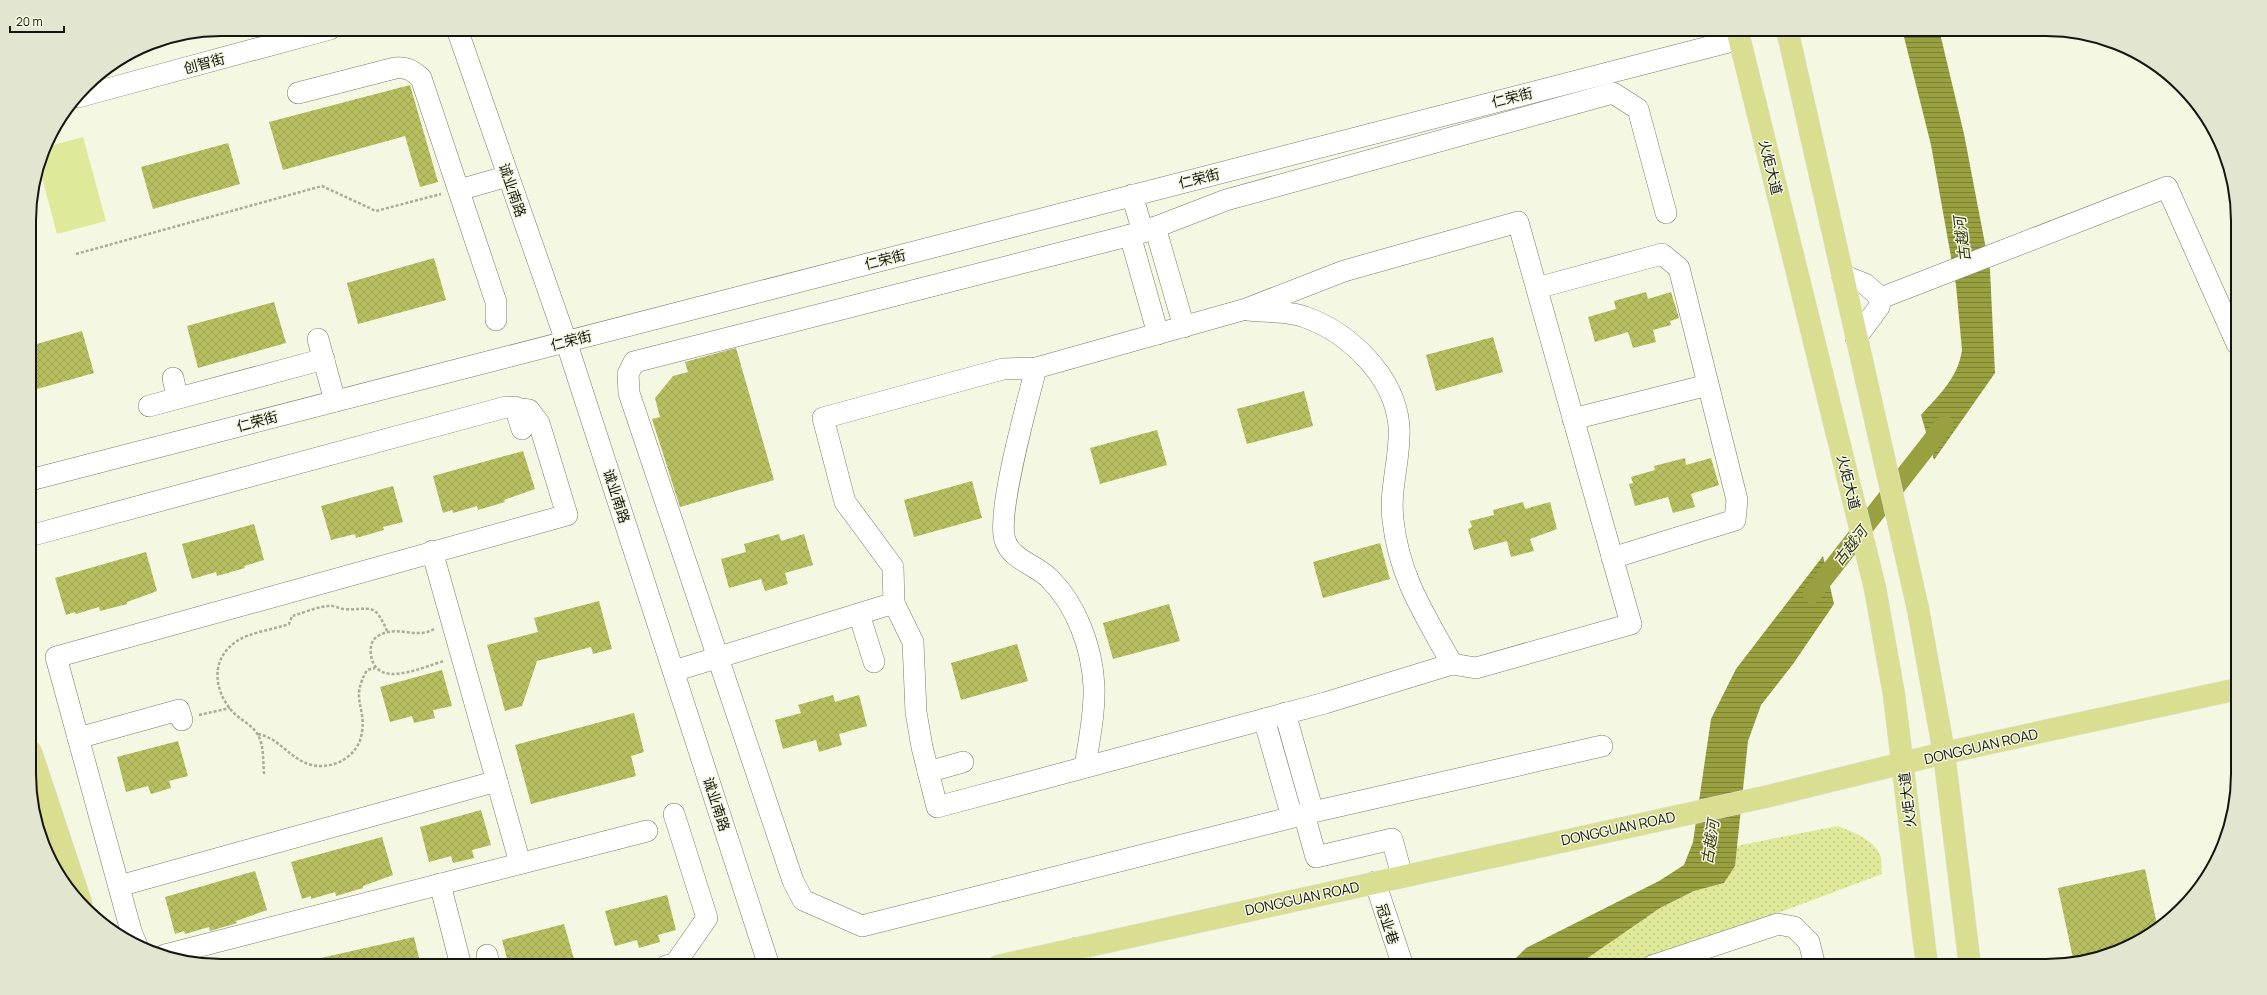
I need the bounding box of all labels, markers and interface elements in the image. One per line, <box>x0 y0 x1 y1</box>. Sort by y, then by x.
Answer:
scale bar <box>10 8 64 34</box>
text: 20 m <box>16 13 43 30</box>
street label: 创智街 <box>181 48 227 78</box>
street label: 仁荣街 <box>1489 83 1535 111</box>
street label: 火炬大道 <box>1755 138 1787 196</box>
street label: 诚业南路 <box>495 160 531 220</box>
street label: 仁荣街 <box>1176 164 1222 192</box>
water label: 古越河 <box>1948 212 1975 263</box>
street label: 仁荣街 <box>862 245 908 273</box>
street label: 仁荣街 <box>548 326 594 354</box>
street label: 仁荣街 <box>234 406 280 436</box>
street label: 火炬大道 <box>1833 453 1865 511</box>
street label: 诚业南路 <box>599 466 635 526</box>
water label: 古越河 <box>1828 519 1874 570</box>
street label: DONGGUAN ROAD <box>1922 724 2040 768</box>
street label: 火炬大道 <box>1894 771 1920 829</box>
street label: 诚业南路 <box>699 774 735 834</box>
street label: DONGGUAN ROAD <box>1559 807 1677 849</box>
water label: 古越河 <box>1696 815 1724 866</box>
street label: DONGGUAN ROAD <box>1243 877 1361 919</box>
street label: 冠业巷 <box>1372 901 1404 947</box>

